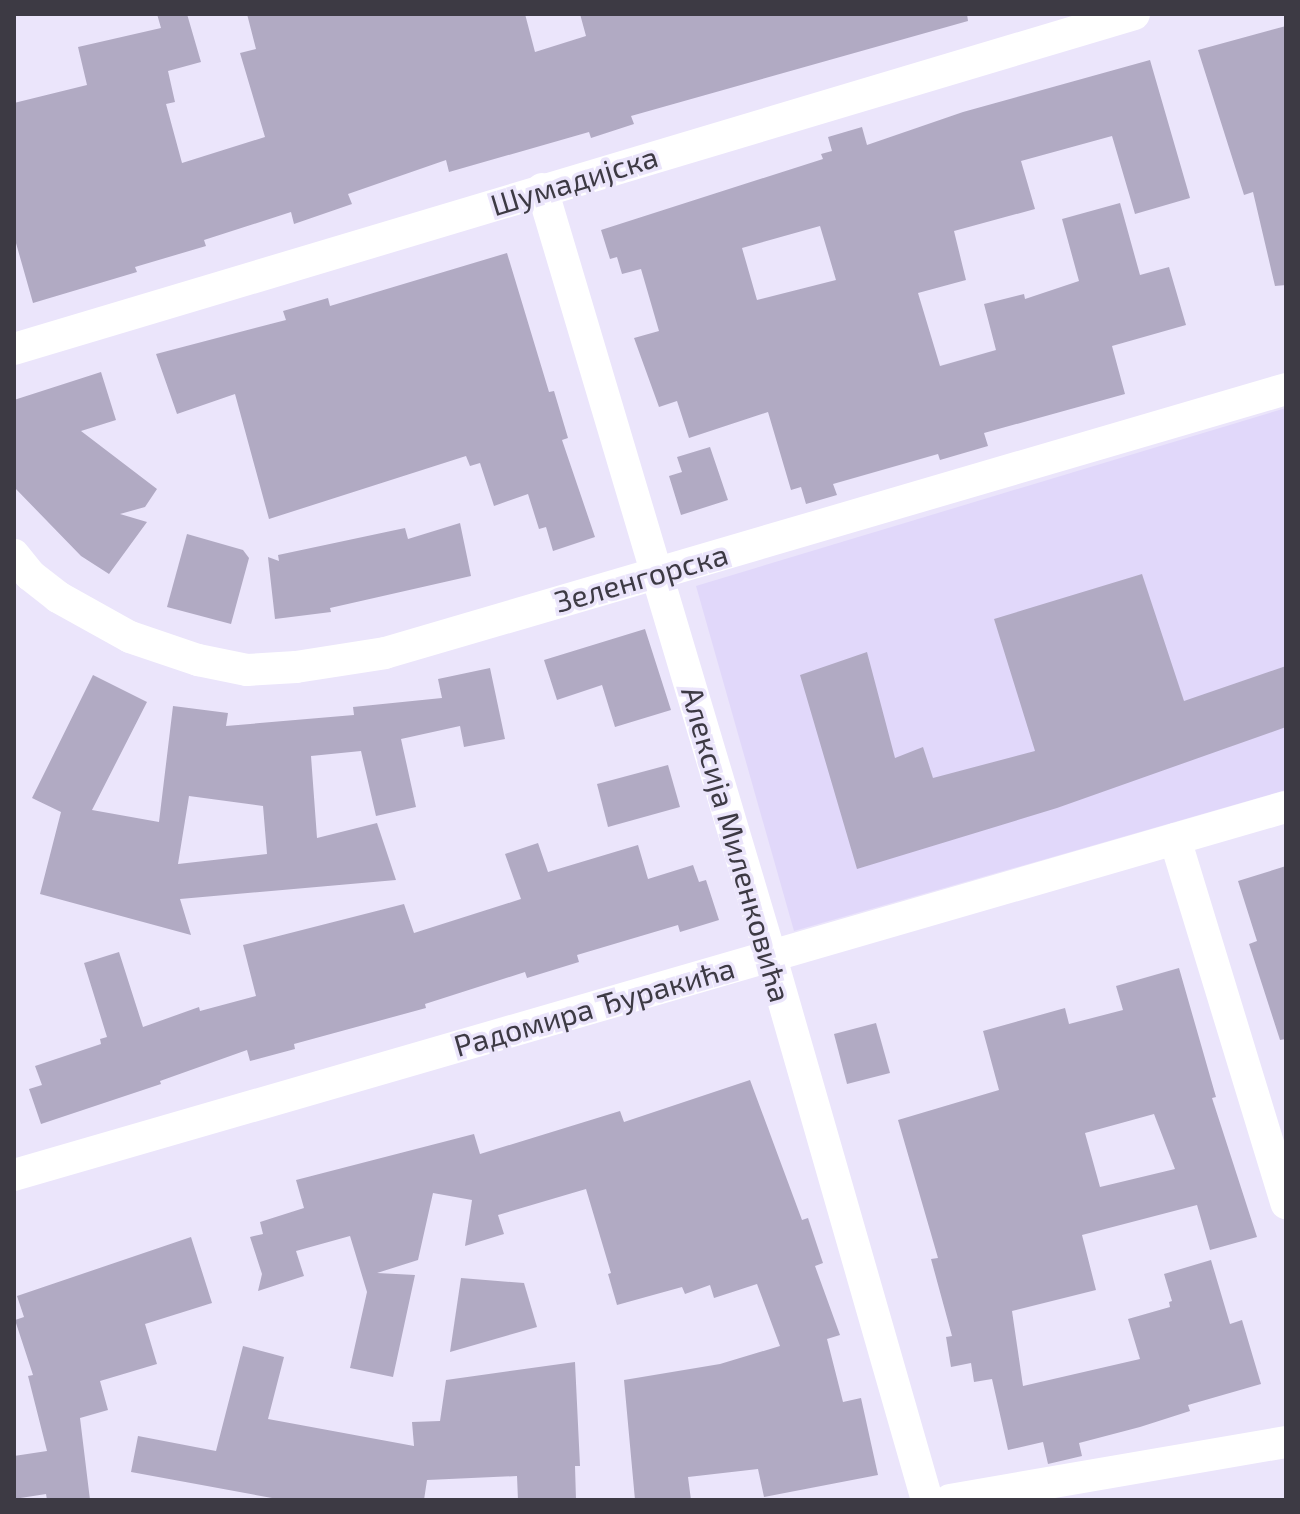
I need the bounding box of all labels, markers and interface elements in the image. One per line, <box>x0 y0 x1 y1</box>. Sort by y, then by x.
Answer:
street label: Шумадијска <box>486 137 662 223</box>
street label: Зеленгорска <box>550 535 732 619</box>
street label: Алексија Миленковића <box>675 682 799 1006</box>
street label: Радомира Ђуракића <box>450 949 738 1063</box>

